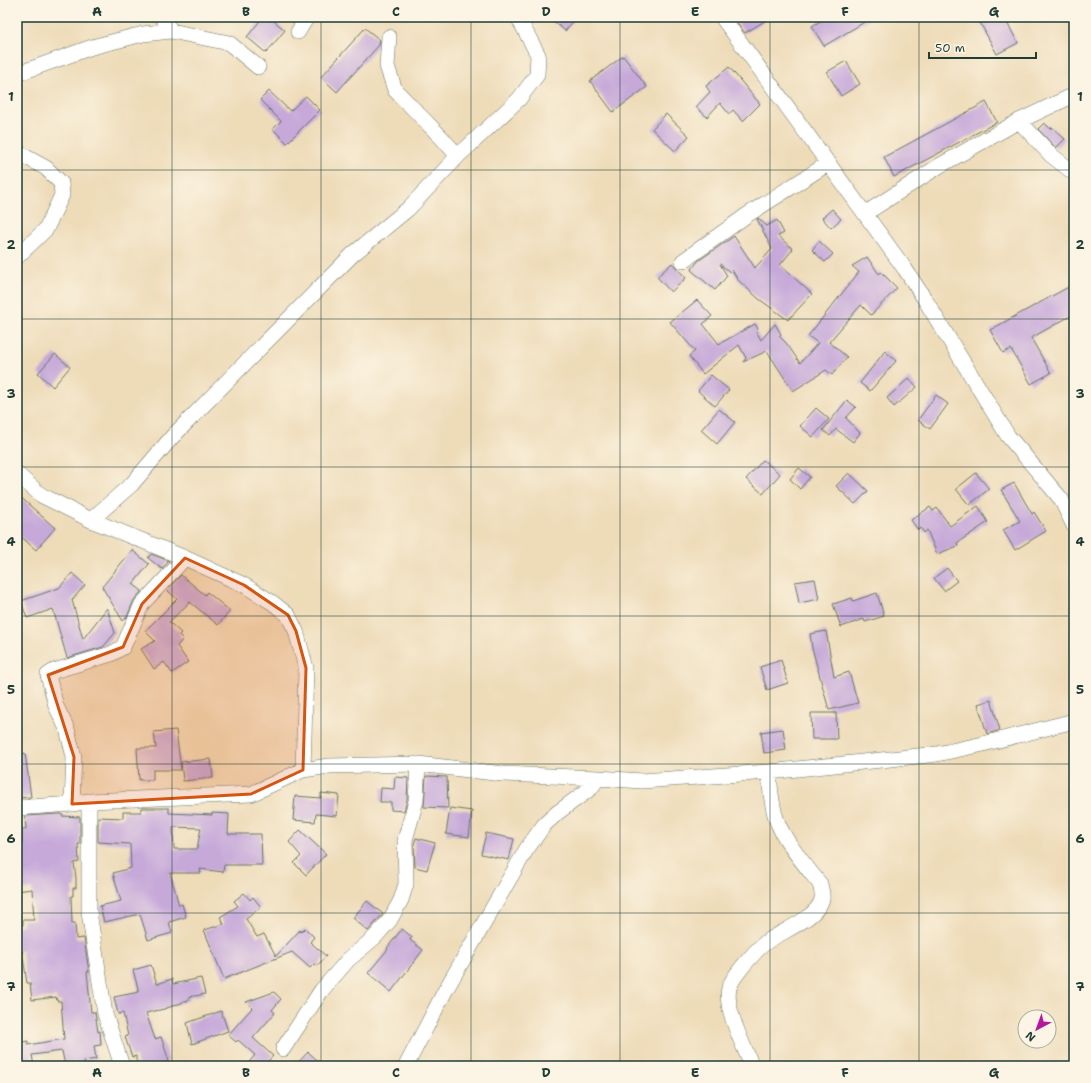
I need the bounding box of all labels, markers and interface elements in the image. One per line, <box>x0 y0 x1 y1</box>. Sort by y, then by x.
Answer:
text: A <box>92 3 102 20</box>
text: B <box>242 3 250 20</box>
text: C <box>392 3 400 20</box>
text: D <box>541 3 551 20</box>
text: E <box>691 3 700 20</box>
text: F <box>841 3 849 20</box>
text: G <box>989 3 1000 20</box>
scale bar <box>929 34 1036 60</box>
text: 50 m <box>935 40 965 56</box>
text: 1 <box>8 88 14 105</box>
text: 1 <box>1077 88 1083 105</box>
text: 2 <box>6 236 16 253</box>
text: 2 <box>1075 236 1085 253</box>
text: 3 <box>6 385 16 402</box>
text: 3 <box>1075 385 1085 402</box>
text: 4 <box>6 533 16 550</box>
text: 4 <box>1075 533 1085 550</box>
text: 5 <box>7 681 15 698</box>
text: 5 <box>1076 681 1084 698</box>
text: 6 <box>6 830 16 847</box>
text: 6 <box>1075 830 1085 847</box>
text: 7 <box>6 978 16 995</box>
text: 7 <box>1075 978 1085 995</box>
north arrow <box>1017 1009 1057 1049</box>
text: N <box>1022 1027 1039 1045</box>
text: A <box>92 1064 102 1081</box>
text: B <box>242 1064 250 1081</box>
text: C <box>392 1064 400 1081</box>
text: D <box>541 1064 551 1081</box>
text: E <box>691 1064 700 1081</box>
text: F <box>841 1064 849 1081</box>
text: G <box>989 1064 1000 1081</box>

